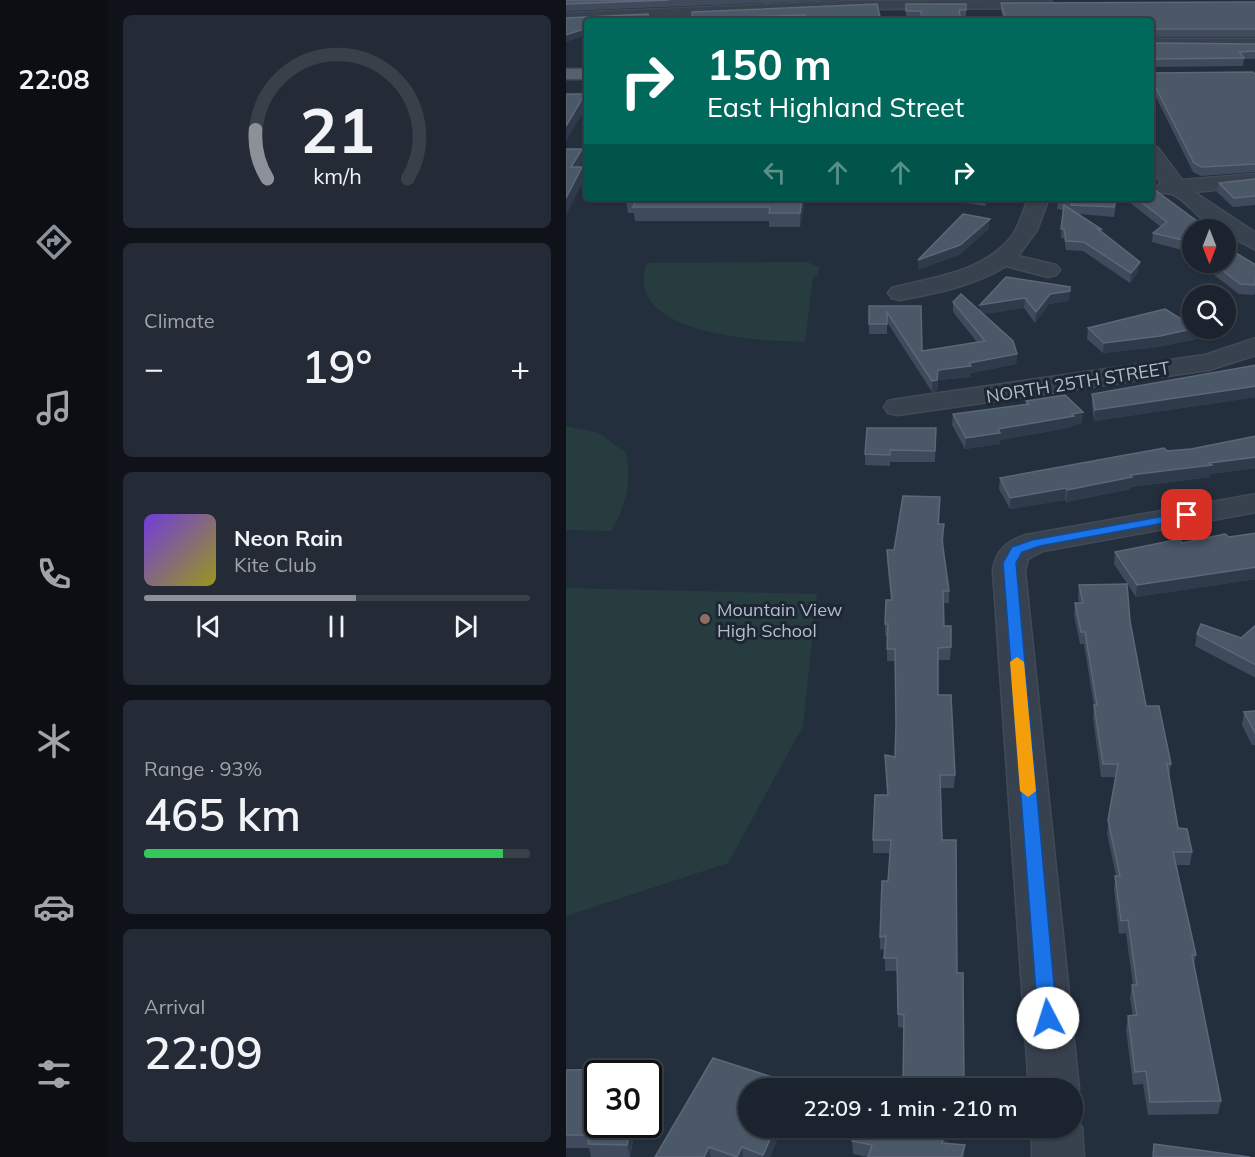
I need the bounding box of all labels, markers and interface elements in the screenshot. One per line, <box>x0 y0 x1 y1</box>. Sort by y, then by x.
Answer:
text: 150 m <box>707 38 832 91</box>
icon: right <box>608 42 686 120</box>
text: 22:08 <box>18 62 90 96</box>
text: 21 <box>300 90 374 169</box>
text: East Highland Street <box>707 90 964 124</box>
icon: left <box>758 156 791 189</box>
icon: ahead <box>821 156 854 189</box>
icon: ahead <box>884 156 917 189</box>
icon: right <box>947 156 980 189</box>
text: km/h <box>313 162 361 189</box>
north arrow <box>1182 219 1236 273</box>
map controls <box>1182 219 1236 339</box>
icon: directions <box>33 221 75 263</box>
button: search <box>1182 285 1236 339</box>
text: Climate <box>144 308 215 333</box>
text: 19° <box>302 338 372 394</box>
text: − <box>144 347 164 388</box>
text: + <box>510 347 530 388</box>
street label: NORTH 25TH STREET <box>984 356 1172 408</box>
icon: music <box>33 387 75 429</box>
pin <box>1161 489 1212 540</box>
icon: arrive <box>1170 498 1203 531</box>
text: Neon Rain <box>234 524 343 552</box>
text: Kite Club <box>234 552 316 577</box>
icon: phone <box>33 553 75 595</box>
place label: Mountain View High School <box>717 598 843 642</box>
icon: previous <box>192 610 225 643</box>
icon: pause <box>320 610 353 643</box>
icon: next <box>449 610 482 643</box>
marker: Mountain View High School <box>698 612 712 626</box>
icon: climate <box>33 720 75 762</box>
text: Range · 93% <box>144 756 262 781</box>
text: 465 km <box>144 786 301 842</box>
icon: car <box>33 886 75 928</box>
position arrow <box>1016 986 1080 1050</box>
text: Arrival <box>144 994 205 1019</box>
text: 22:09 <box>144 1024 263 1080</box>
icon: filters <box>33 1053 75 1095</box>
speed limit sign: 30 <box>584 1060 662 1138</box>
text: 22:09 · 1 min · 210 m <box>803 1094 1018 1122</box>

